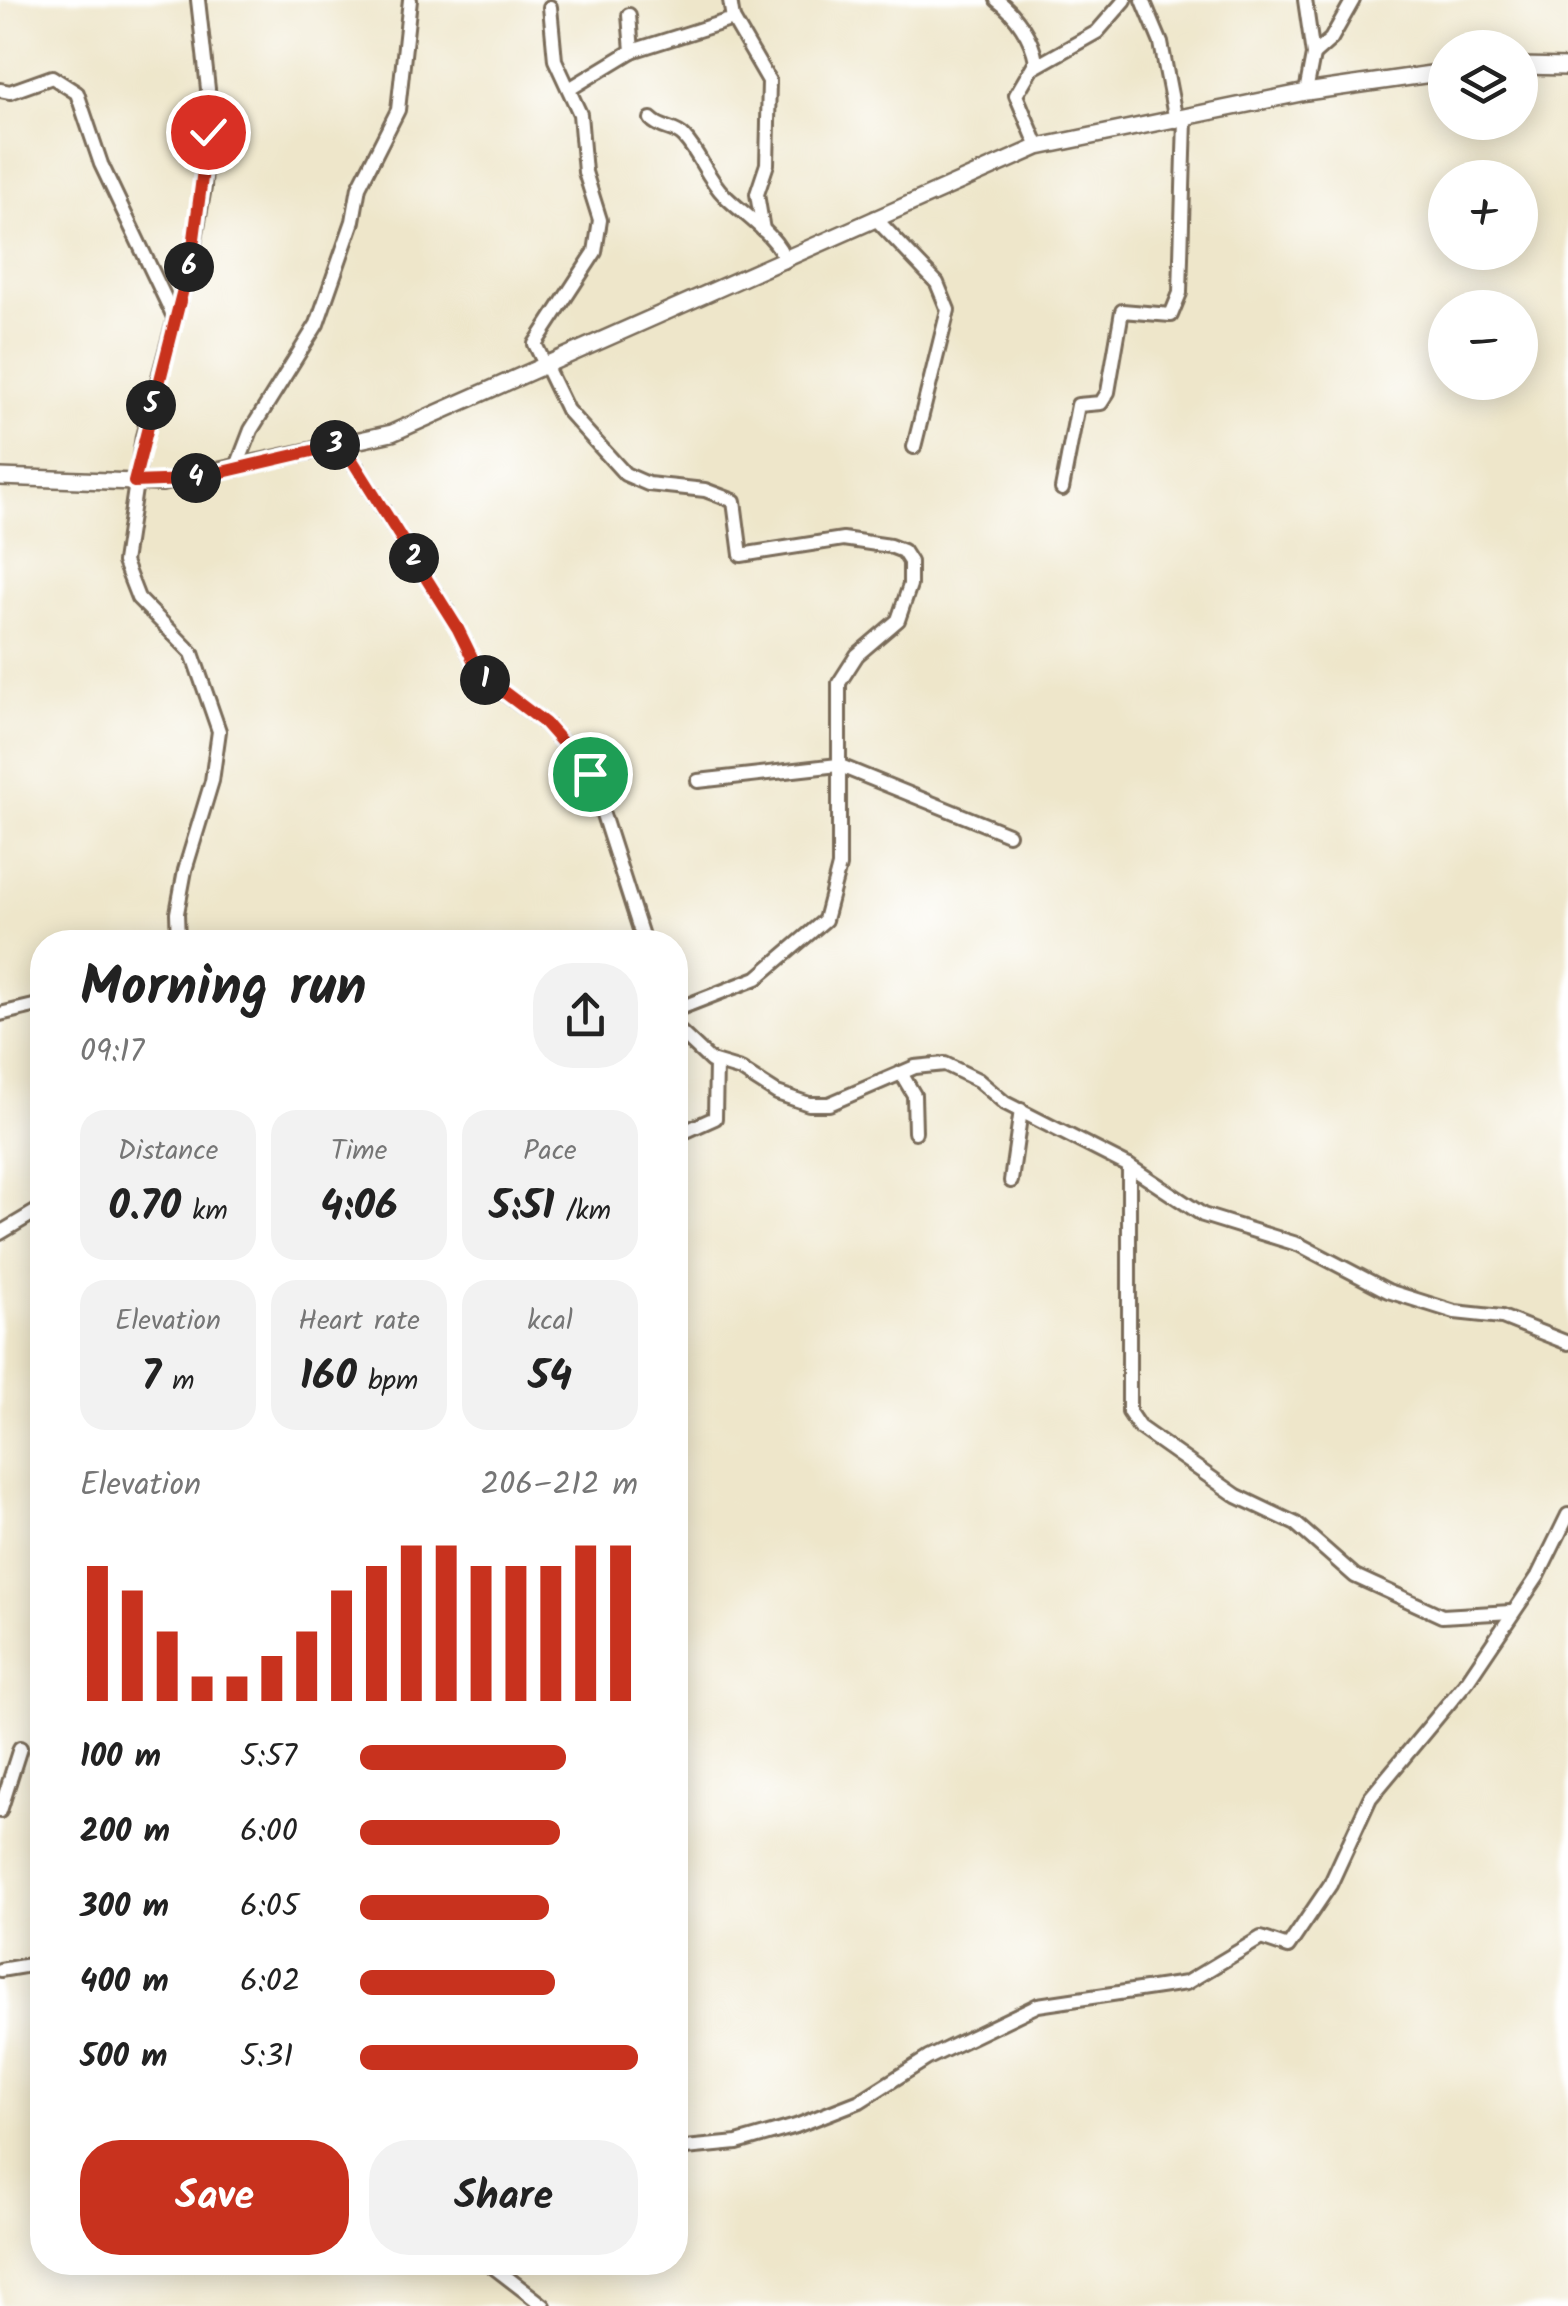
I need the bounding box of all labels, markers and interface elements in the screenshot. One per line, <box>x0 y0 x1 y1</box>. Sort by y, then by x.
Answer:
map controls <box>1428 30 1538 400</box>
button: layers <box>1428 30 1538 140</box>
pin <box>166 90 251 175</box>
icon: check <box>181 105 236 160</box>
button: + <box>1428 160 1538 270</box>
pin: 6 <box>164 242 214 292</box>
text: 6 <box>181 244 197 289</box>
button: − <box>1428 290 1538 400</box>
pin: 5 <box>126 380 176 430</box>
text: 5 <box>144 382 158 427</box>
pin: 3 <box>310 420 360 470</box>
text: 3 <box>327 422 343 467</box>
pin: 4 <box>171 453 221 503</box>
text: 4 <box>188 455 204 500</box>
pin: 2 <box>389 533 439 583</box>
text: 2 <box>406 535 422 580</box>
pin: 1 <box>460 655 510 705</box>
text: 1 <box>481 657 489 702</box>
pin <box>548 732 633 817</box>
icon: arrive <box>563 747 618 802</box>
text: Morning run <box>80 946 367 1033</box>
button: share <box>533 963 638 1068</box>
text: 09:17 <box>80 1027 144 1078</box>
text: Distance <box>118 1129 218 1174</box>
text: Time <box>331 1129 387 1174</box>
text: Pace <box>523 1129 577 1174</box>
text: 0.70 <box>108 1174 181 1241</box>
text: 4:06 <box>320 1174 398 1241</box>
text: 5:51 <box>489 1174 554 1241</box>
text: km <box>181 1189 228 1234</box>
text: /km <box>554 1189 611 1234</box>
text: Elevation <box>115 1299 221 1344</box>
text: Heart rate <box>298 1299 420 1344</box>
text: kcal <box>527 1299 573 1344</box>
text: 7 <box>141 1344 161 1411</box>
text: 160 <box>300 1344 357 1411</box>
text: 54 <box>528 1344 572 1411</box>
text: m <box>161 1359 195 1404</box>
text: bpm <box>357 1359 418 1404</box>
text: Elevation <box>80 1460 201 1511</box>
text: 206–212 m <box>481 1460 638 1511</box>
text: 100 m <box>80 1732 161 1783</box>
text: 5:57 <box>240 1732 297 1783</box>
text: 200 m <box>80 1807 170 1858</box>
text: 6:00 <box>240 1807 298 1858</box>
text: 300 m <box>80 1882 169 1933</box>
text: 6:05 <box>240 1882 299 1933</box>
text: 400 m <box>80 1957 169 2008</box>
text: 6:02 <box>240 1957 300 2008</box>
text: 500 m <box>80 2032 168 2083</box>
text: 5:31 <box>240 2032 293 2083</box>
button: Save <box>80 2140 349 2255</box>
button: Share <box>369 2140 638 2255</box>

